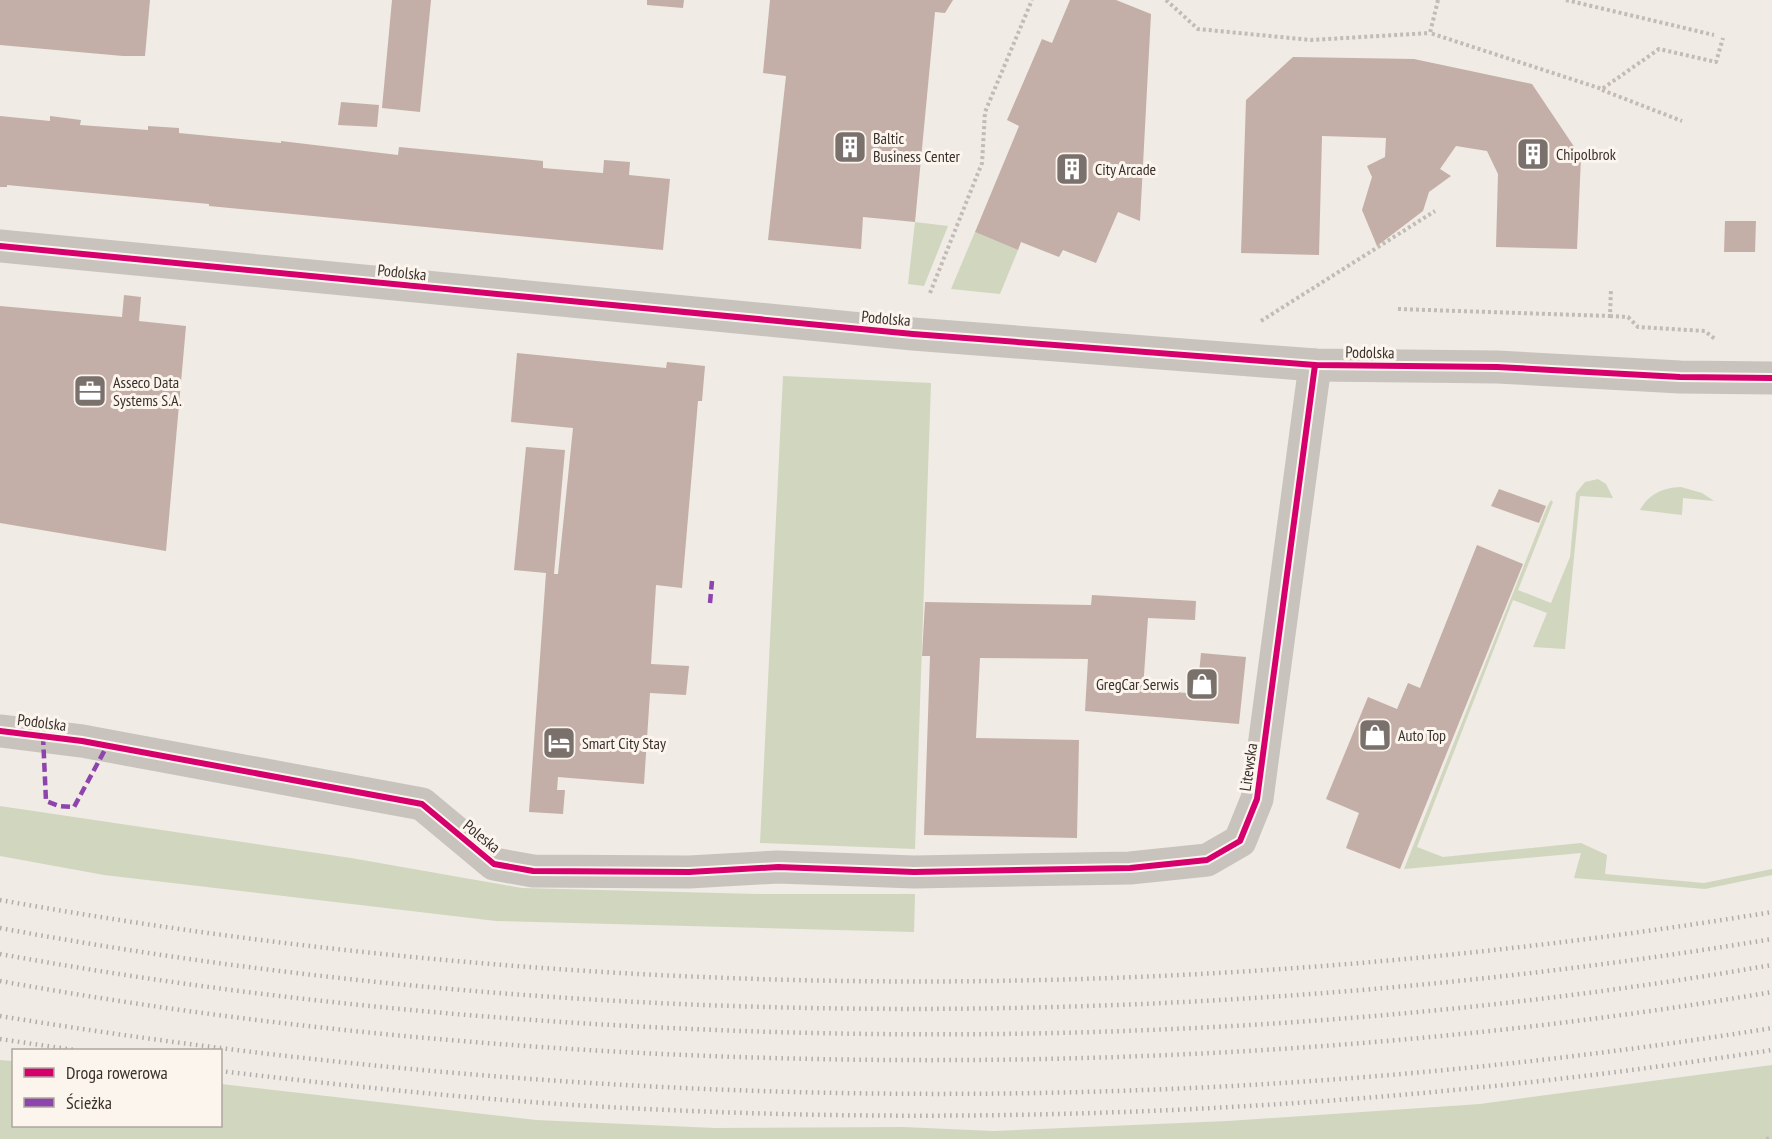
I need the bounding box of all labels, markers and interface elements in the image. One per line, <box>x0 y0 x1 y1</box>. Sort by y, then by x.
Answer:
place label: Baltic Business Center <box>873 128 961 166</box>
building icon: Baltic Business Center <box>832 129 868 165</box>
building icon: Chipolbrok <box>1515 136 1551 172</box>
place label: Chipolbrok <box>1556 144 1617 164</box>
building icon: City Arcade <box>1054 151 1090 187</box>
place label: City Arcade <box>1095 159 1156 179</box>
street label: Podolska <box>376 259 428 285</box>
street label: Podolska <box>861 306 911 330</box>
street label: Podolska <box>1345 342 1395 362</box>
place label: Asseco Data Systems S.A. <box>113 372 182 410</box>
office icon: Asseco Data Systems S.A. <box>72 373 108 409</box>
shop icon: GregCar Serwis <box>1184 666 1220 702</box>
place label: GregCar Serwis <box>1096 674 1179 694</box>
street label: Podolska <box>16 709 68 735</box>
shop icon: Auto Top <box>1357 717 1393 753</box>
hotel icon: Smart City Stay <box>541 725 577 761</box>
place label: Auto Top <box>1398 725 1446 745</box>
place label: Smart City Stay <box>582 733 666 753</box>
street label: Litewska <box>1235 742 1261 792</box>
street label: Poleska <box>459 815 505 857</box>
legend <box>12 1049 222 1127</box>
text: Droga rowerowa <box>66 1061 168 1084</box>
text: Ścieżka <box>66 1091 112 1114</box>

